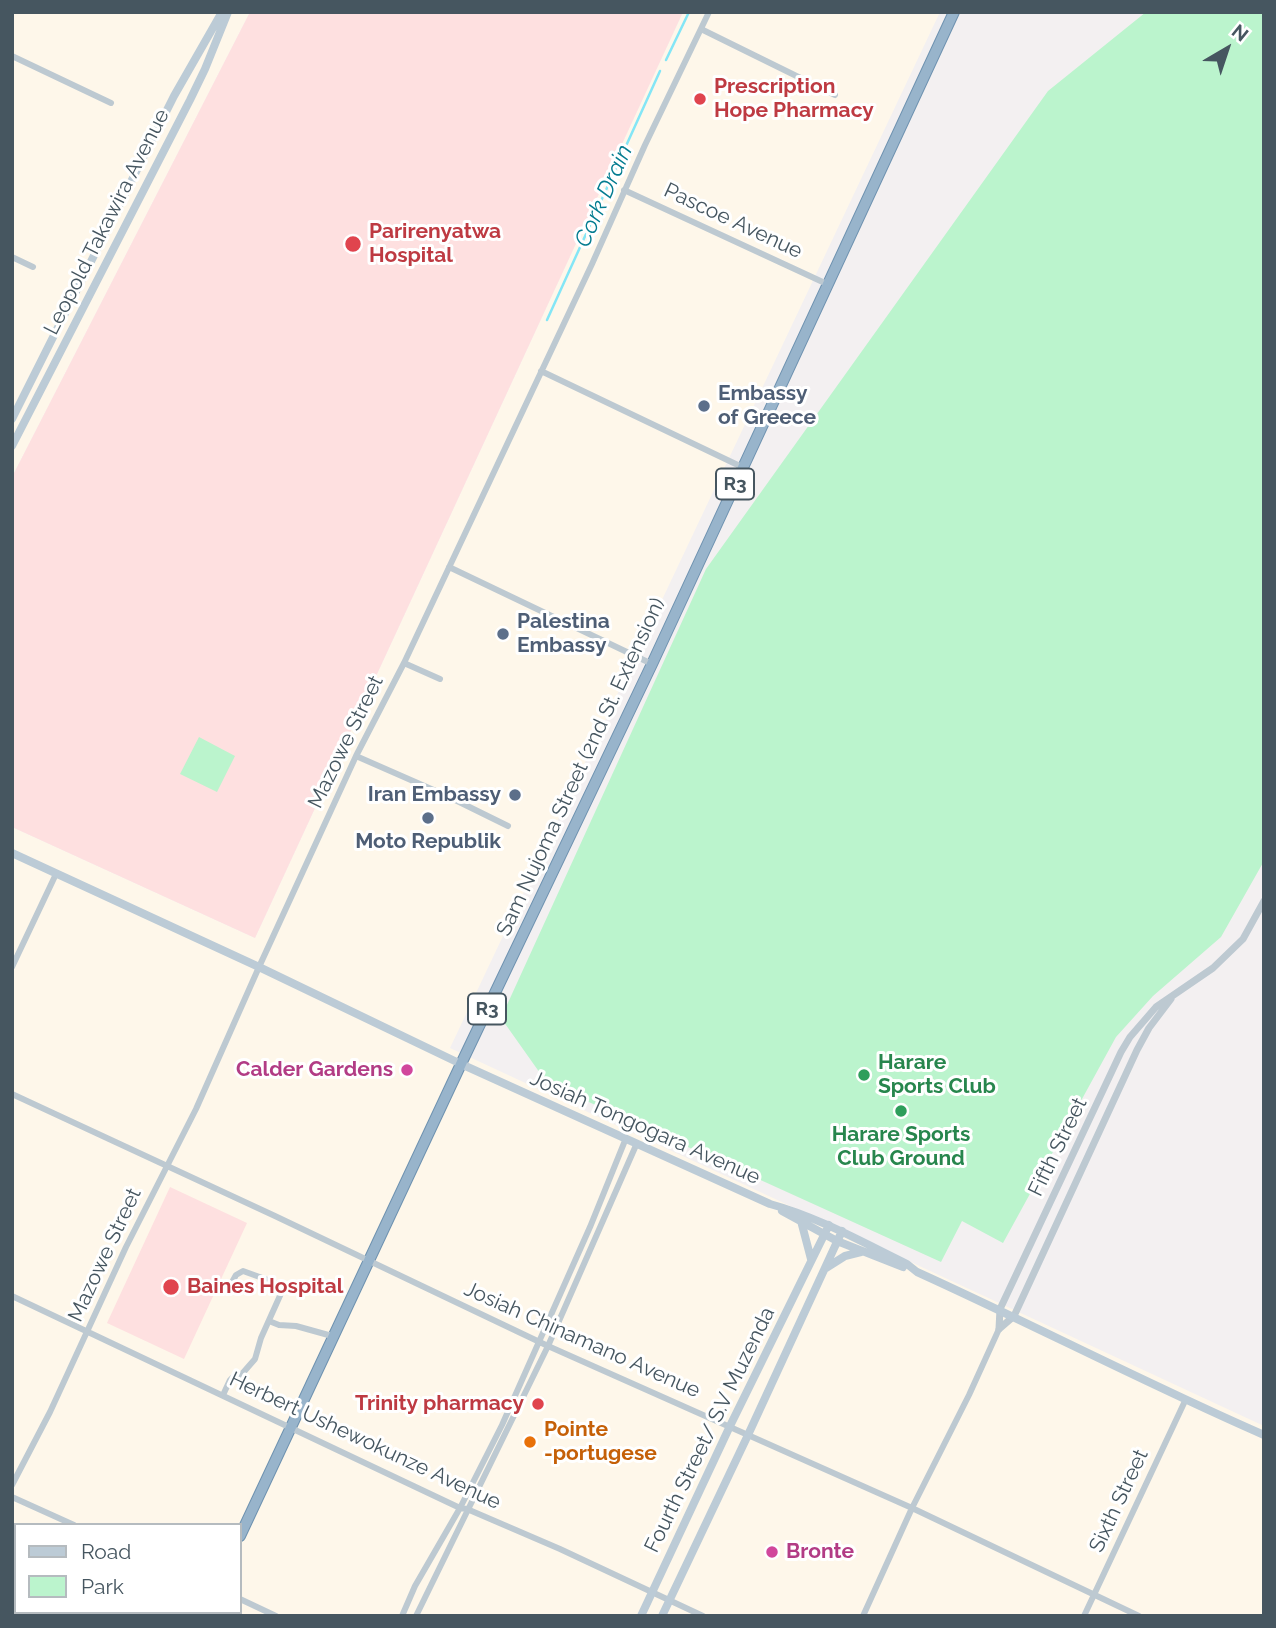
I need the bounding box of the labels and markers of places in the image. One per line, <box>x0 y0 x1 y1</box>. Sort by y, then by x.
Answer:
place label: Prescription Hope Pharmacy <box>714 74 874 124</box>
marker: Prescription Hope Pharmacy <box>692 91 708 107</box>
place label: Parirenyatwa Hospital <box>369 219 501 269</box>
marker: Parirenyatwa Hospital <box>343 234 363 254</box>
place label: Embassy of Greece <box>718 381 816 431</box>
marker: Embassy of Greece <box>696 398 712 414</box>
place label: Palestina Embassy <box>517 609 610 659</box>
marker: Palestina Embassy <box>495 626 511 642</box>
place label: Iran Embassy <box>368 782 501 808</box>
marker: Iran Embassy <box>507 787 523 803</box>
marker: Moto Republik <box>420 810 436 826</box>
place label: Moto Republik <box>355 829 501 855</box>
place label: Harare Sports Club <box>878 1050 996 1100</box>
place label: Calder Gardens <box>236 1057 393 1083</box>
marker: Calder Gardens <box>399 1062 415 1078</box>
marker: Harare Sports Club <box>856 1067 872 1083</box>
marker: Harare Sports Club Ground <box>893 1103 909 1119</box>
place label: Harare Sports Club Ground <box>832 1122 970 1172</box>
place label: Baines Hospital <box>187 1274 343 1300</box>
marker: Baines Hospital <box>161 1277 181 1297</box>
place label: Trinity pharmacy <box>355 1391 524 1417</box>
marker: Trinity pharmacy <box>530 1396 546 1412</box>
place label: Pointe -portugese <box>544 1417 657 1467</box>
marker: Pointe -portugese <box>522 1434 538 1450</box>
place label: Bronte <box>786 1539 854 1565</box>
marker: Bronte <box>764 1544 780 1560</box>

